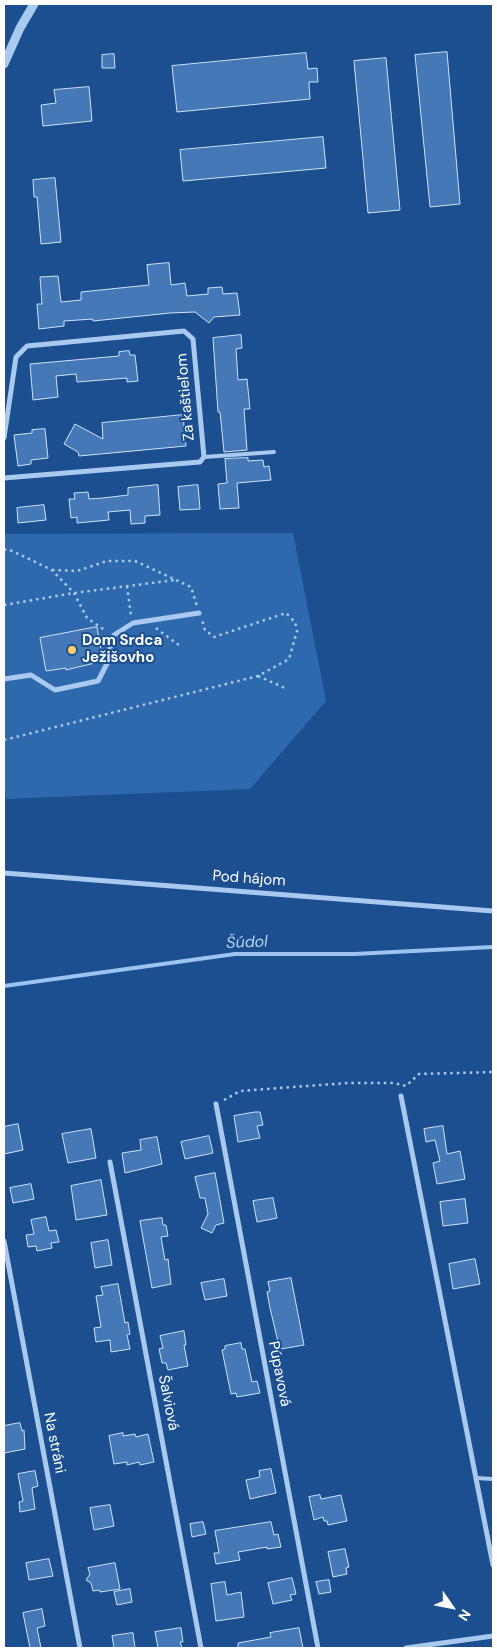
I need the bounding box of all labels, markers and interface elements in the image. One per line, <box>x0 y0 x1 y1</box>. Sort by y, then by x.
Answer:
street label: Za kaštieľom <box>173 352 199 442</box>
place label: Dom Srdca Ježišovho <box>82 632 162 667</box>
marker: Dom Srdca Ježišovho <box>66 644 78 656</box>
street label: Pod hájom <box>212 867 286 891</box>
water label: Šúdol <box>226 933 268 953</box>
street label: Púpavová <box>264 1340 294 1408</box>
street label: Šalviová <box>154 1374 182 1432</box>
street label: Na stráni <box>39 1411 69 1475</box>
north arrow <box>427 1582 477 1632</box>
text: N <box>454 1606 475 1624</box>

